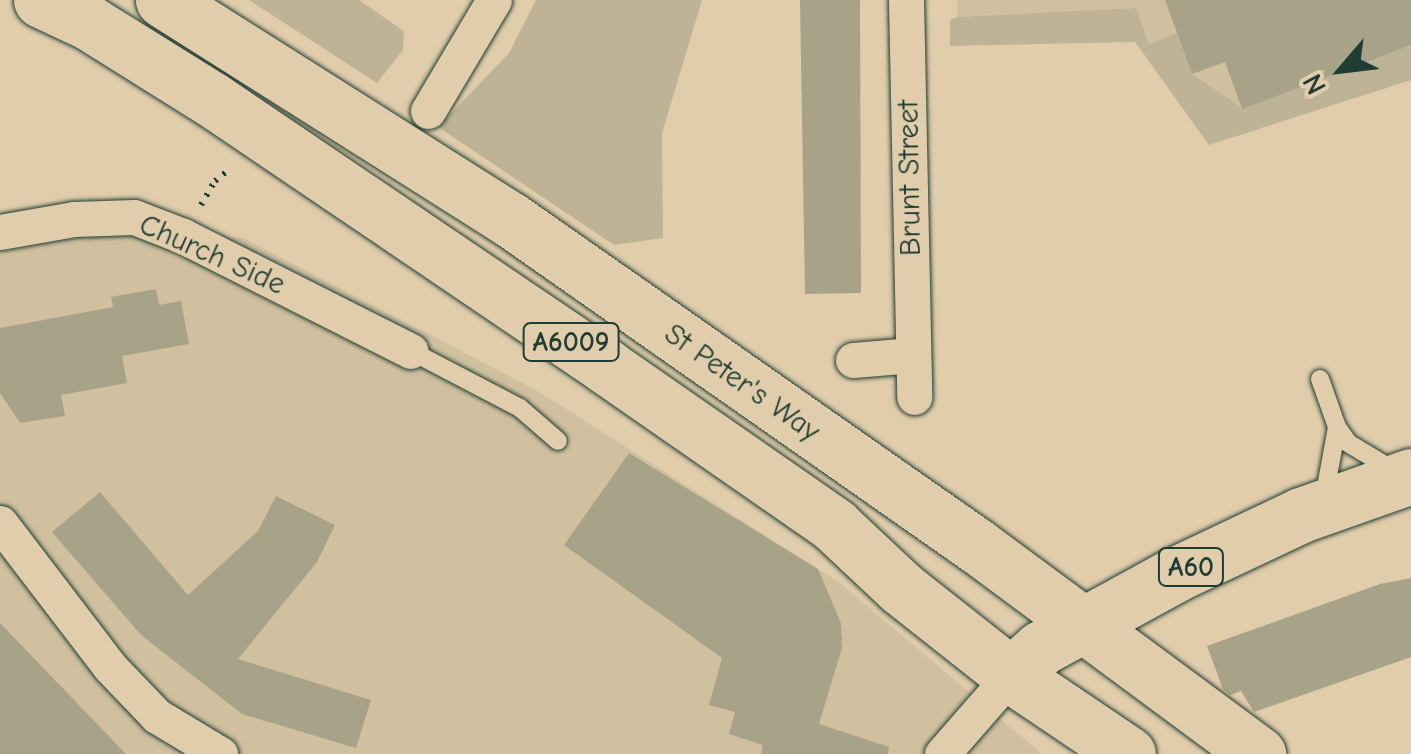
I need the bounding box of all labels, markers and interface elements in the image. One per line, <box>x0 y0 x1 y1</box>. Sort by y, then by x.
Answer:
north arrow <box>1291 20 1391 120</box>
text: N <box>1296 69 1333 100</box>
street label: Brunt Street <box>891 100 929 256</box>
street label: Church Side <box>134 207 290 303</box>
street label: St Peter's Way <box>657 316 827 450</box>
road number: A6009 <box>521 319 621 365</box>
road number: A60 <box>1156 544 1226 590</box>

